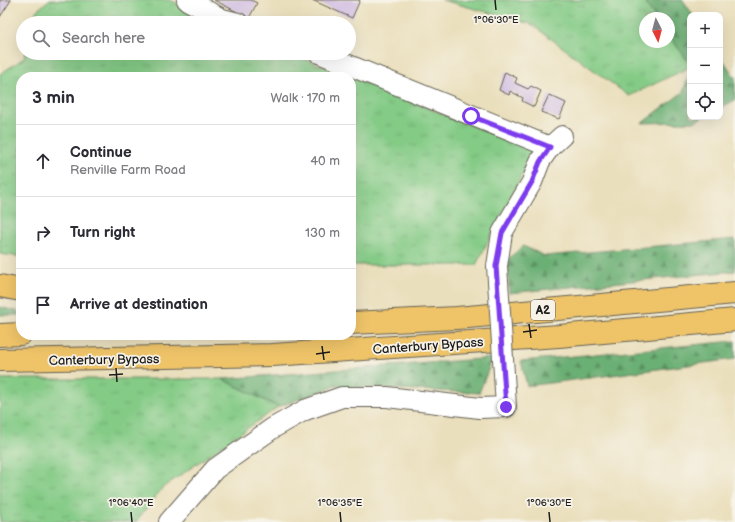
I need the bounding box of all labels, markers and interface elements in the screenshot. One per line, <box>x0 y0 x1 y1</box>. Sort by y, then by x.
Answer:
north arrow <box>639 12 675 48</box>
map controls <box>687 12 723 120</box>
button: + <box>687 12 723 48</box>
text: 1°06'30"E <box>473 14 519 26</box>
search box <box>16 16 356 60</box>
icon: search <box>30 27 52 49</box>
text: Search here <box>62 29 145 48</box>
button: − <box>687 48 723 84</box>
button: locate <box>687 84 723 120</box>
text: 3 min <box>32 88 75 108</box>
text: Walk · 170 m <box>270 90 340 106</box>
route start <box>462 107 480 125</box>
text: Continue <box>70 143 132 162</box>
icon: ahead <box>32 150 54 172</box>
text: 40 m <box>310 153 340 169</box>
text: Renville Farm Road <box>70 162 186 178</box>
icon: right <box>32 222 54 244</box>
text: Turn right <box>70 223 135 242</box>
text: 130 m <box>305 225 340 241</box>
icon: arrive <box>32 294 54 316</box>
text: Arrive at destination <box>70 295 208 314</box>
road number: A2 <box>531 300 555 320</box>
street label: Canterbury Bypass <box>372 334 484 358</box>
street label: Canterbury Bypass <box>48 351 160 369</box>
route end <box>497 398 515 416</box>
text: 1°06'40"E <box>108 497 154 509</box>
text: 1°06'35"E <box>318 497 363 509</box>
text: 1°06'30"E <box>526 497 572 509</box>

